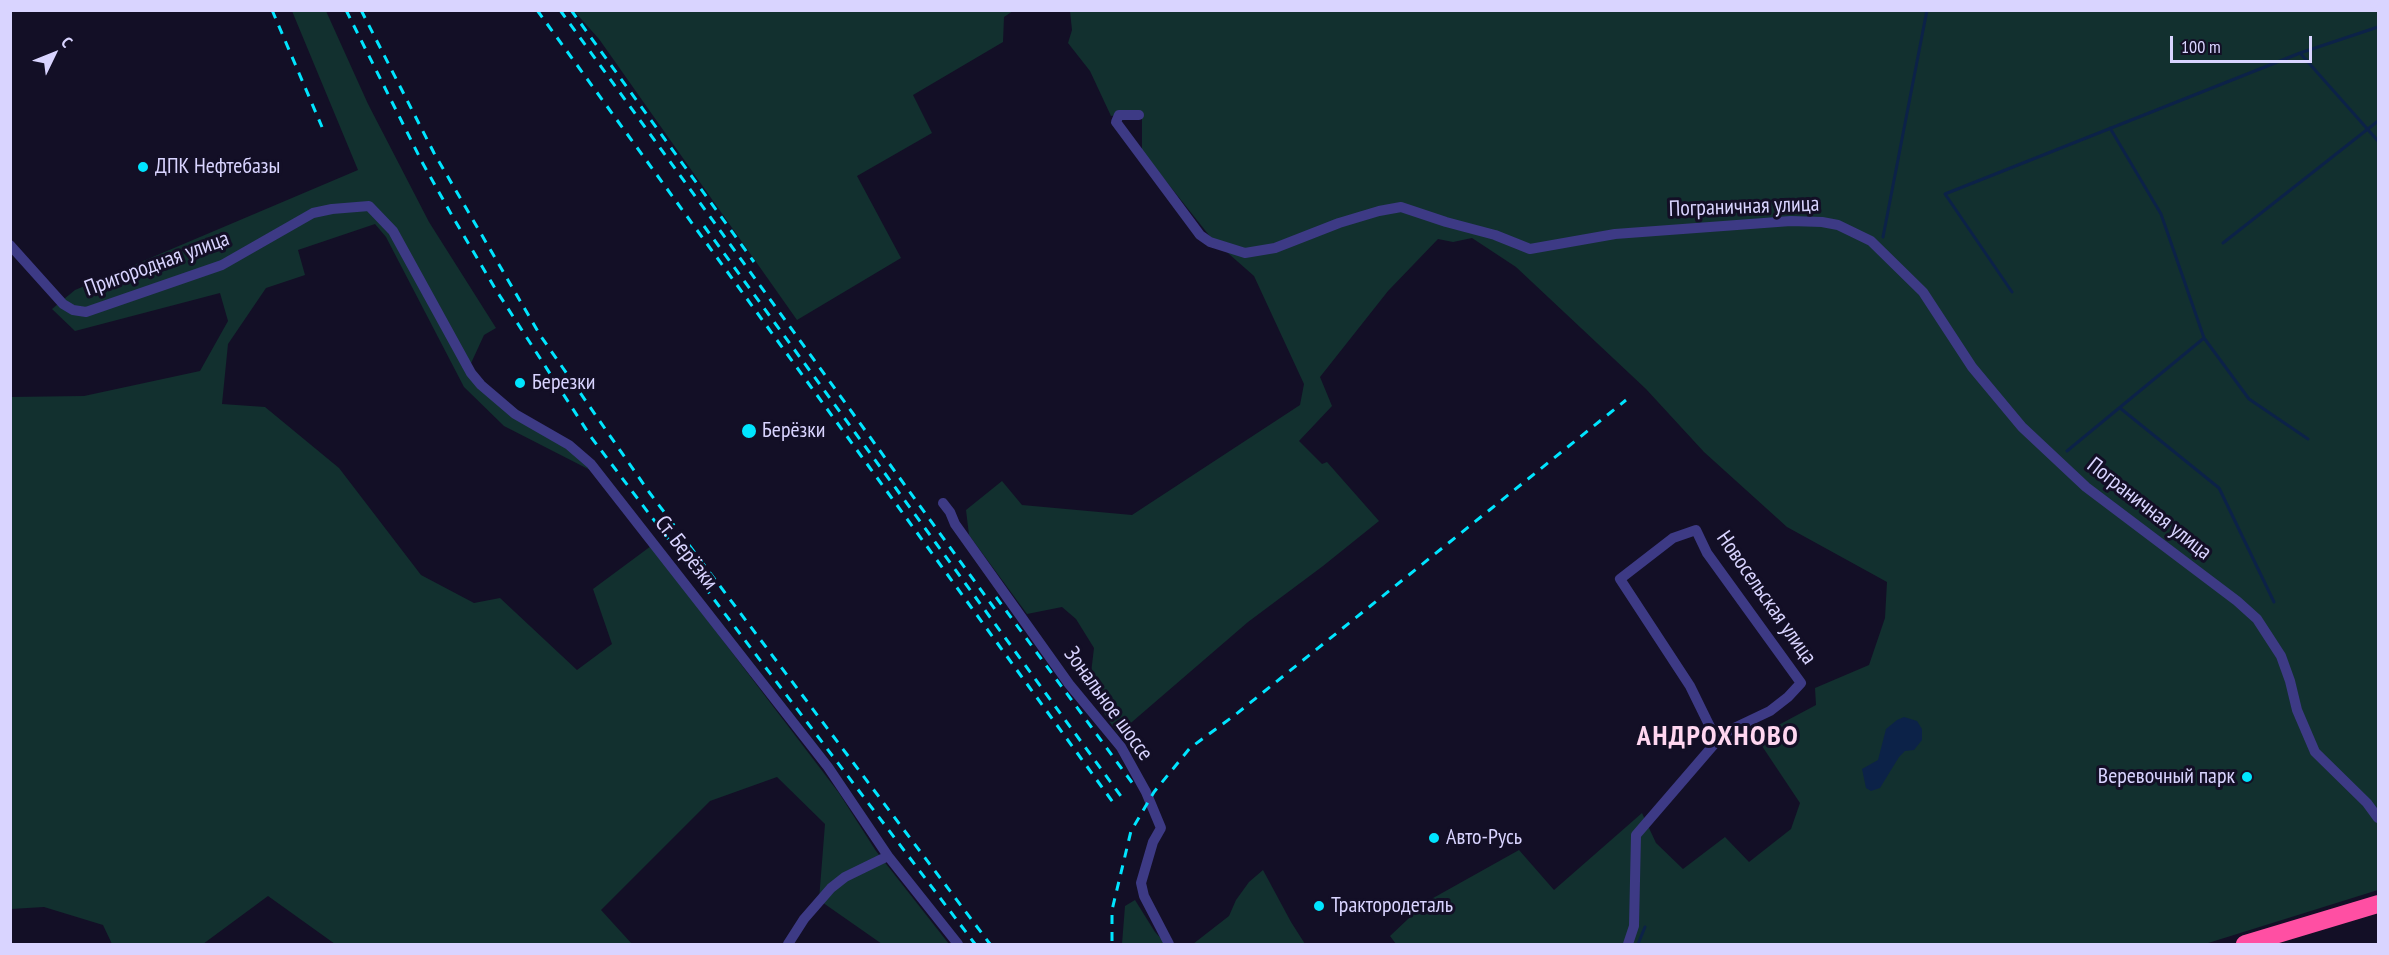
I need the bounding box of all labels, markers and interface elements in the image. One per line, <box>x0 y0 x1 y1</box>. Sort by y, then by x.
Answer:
north arrow <box>24 24 84 84</box>
scale bar <box>2173 24 2316 62</box>
text: С <box>57 32 77 51</box>
text: 100 m <box>2181 35 2221 58</box>
place label: ДПК Нефтебазы <box>155 154 280 180</box>
marker: ДПК Нефтебазы <box>136 160 150 174</box>
street label: Пограничная улица <box>1668 191 1820 223</box>
street label: Пригородная улица <box>81 226 233 302</box>
place label: Березки <box>532 370 595 396</box>
marker: Березки <box>513 376 527 390</box>
place label: Берёзки <box>762 418 825 444</box>
marker: Берёзки <box>740 422 758 440</box>
street label: Пограничная улица <box>2082 452 2216 566</box>
street label: Ст. Берёзки <box>649 511 723 595</box>
street label: Новосельская улица <box>1710 526 1822 670</box>
street label: Зональное шоссе <box>1058 642 1158 766</box>
district label: АНДРОХНОВО <box>1637 720 1799 754</box>
place label: Веревочный парк <box>2098 764 2235 790</box>
marker: Веревочный парк <box>2240 770 2254 784</box>
place label: Авто-Русь <box>1446 825 1522 851</box>
marker: Авто-Русь <box>1427 831 1441 845</box>
place label: Трактородеталь <box>1331 893 1453 919</box>
marker: Трактородеталь <box>1312 899 1326 913</box>

